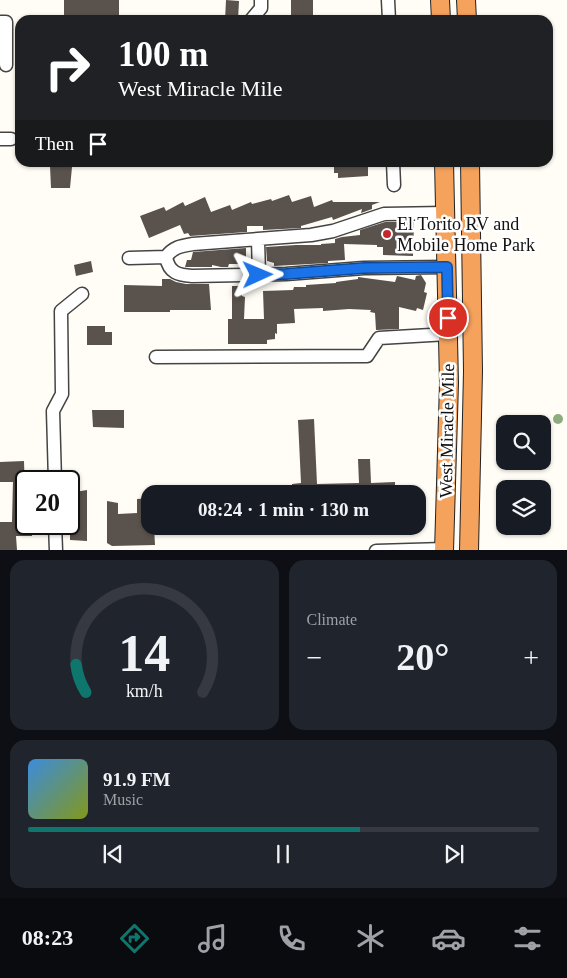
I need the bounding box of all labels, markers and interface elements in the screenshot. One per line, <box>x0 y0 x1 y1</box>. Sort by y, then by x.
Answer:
icon: right <box>35 35 100 100</box>
text: 100 m <box>118 35 208 74</box>
text: West Miracle Mile <box>118 76 282 101</box>
icon: arrive <box>84 130 112 158</box>
text: Then <box>35 133 74 154</box>
place label: El Torito RV and Mobile Home Park <box>397 214 535 255</box>
marker: El Torito RV and Mobile Home Park <box>381 228 393 240</box>
position arrow <box>231 248 283 300</box>
pin <box>427 297 469 339</box>
icon: arrive <box>434 304 462 332</box>
street label: West Miracle Mile <box>436 364 458 498</box>
map controls <box>496 415 551 535</box>
button: search <box>496 415 551 470</box>
speed limit sign: 20 <box>15 470 80 535</box>
button: layers <box>496 480 551 535</box>
text: 08:24 · 1 min · 130 m <box>198 499 369 520</box>
text: Climate <box>307 611 357 628</box>
text: 14 <box>118 625 170 682</box>
text: 20° <box>396 636 449 678</box>
text: − <box>307 642 322 673</box>
text: + <box>523 642 539 673</box>
text: km/h <box>126 681 163 701</box>
text: 91.9 FM <box>103 769 171 790</box>
text: Music <box>103 791 143 808</box>
icon: previous <box>99 840 127 868</box>
icon: pause <box>269 840 297 868</box>
icon: next <box>440 840 468 868</box>
icon: directions <box>117 921 152 956</box>
icon: music <box>195 921 230 956</box>
icon: phone <box>274 921 309 956</box>
icon: climate <box>353 921 388 956</box>
icon: car <box>431 921 466 956</box>
icon: filters <box>510 921 545 956</box>
text: 08:23 <box>22 925 73 950</box>

